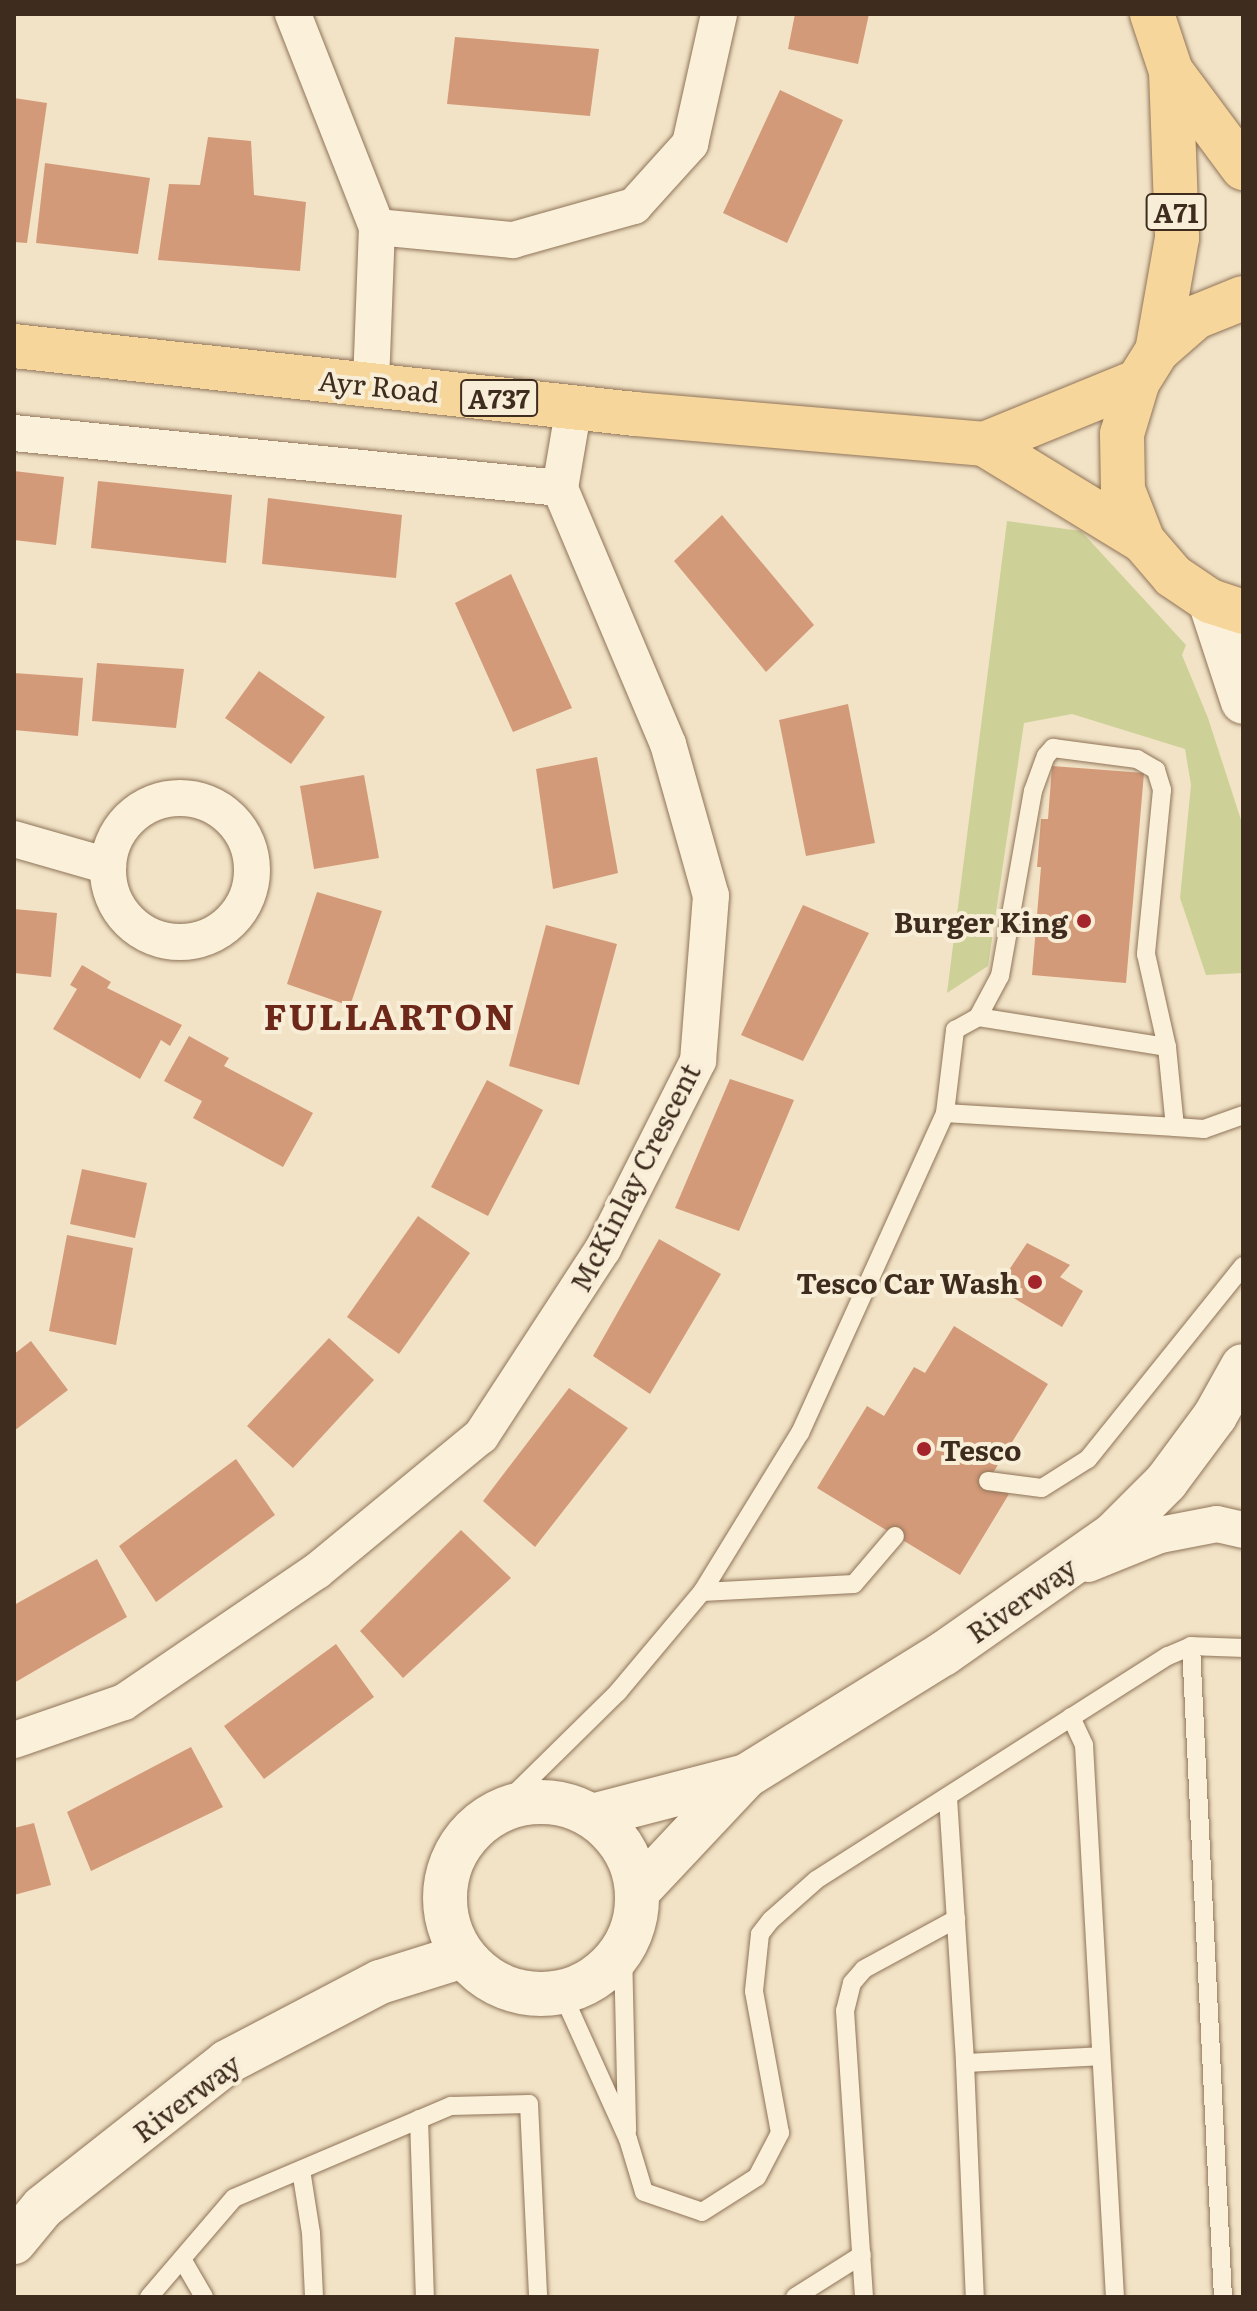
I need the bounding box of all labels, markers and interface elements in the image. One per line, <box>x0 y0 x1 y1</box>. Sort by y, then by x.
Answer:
road number: A71 <box>1144 190 1208 234</box>
street label: Ayr Road <box>317 362 441 408</box>
road number: A737 <box>459 376 539 420</box>
place label: Burger King <box>894 904 1068 938</box>
marker: Burger King <box>1075 912 1093 930</box>
district label: FULLARTON <box>264 993 516 1037</box>
street label: McKinlay Crescent <box>562 1057 706 1297</box>
place label: Tesco Car Wash <box>796 1265 1019 1299</box>
marker: Tesco Car Wash <box>1026 1273 1044 1291</box>
place label: Tesco <box>940 1432 1021 1466</box>
marker: Tesco <box>915 1440 933 1458</box>
street label: Riverway <box>960 1549 1082 1649</box>
street label: Riverway <box>126 2046 246 2148</box>

